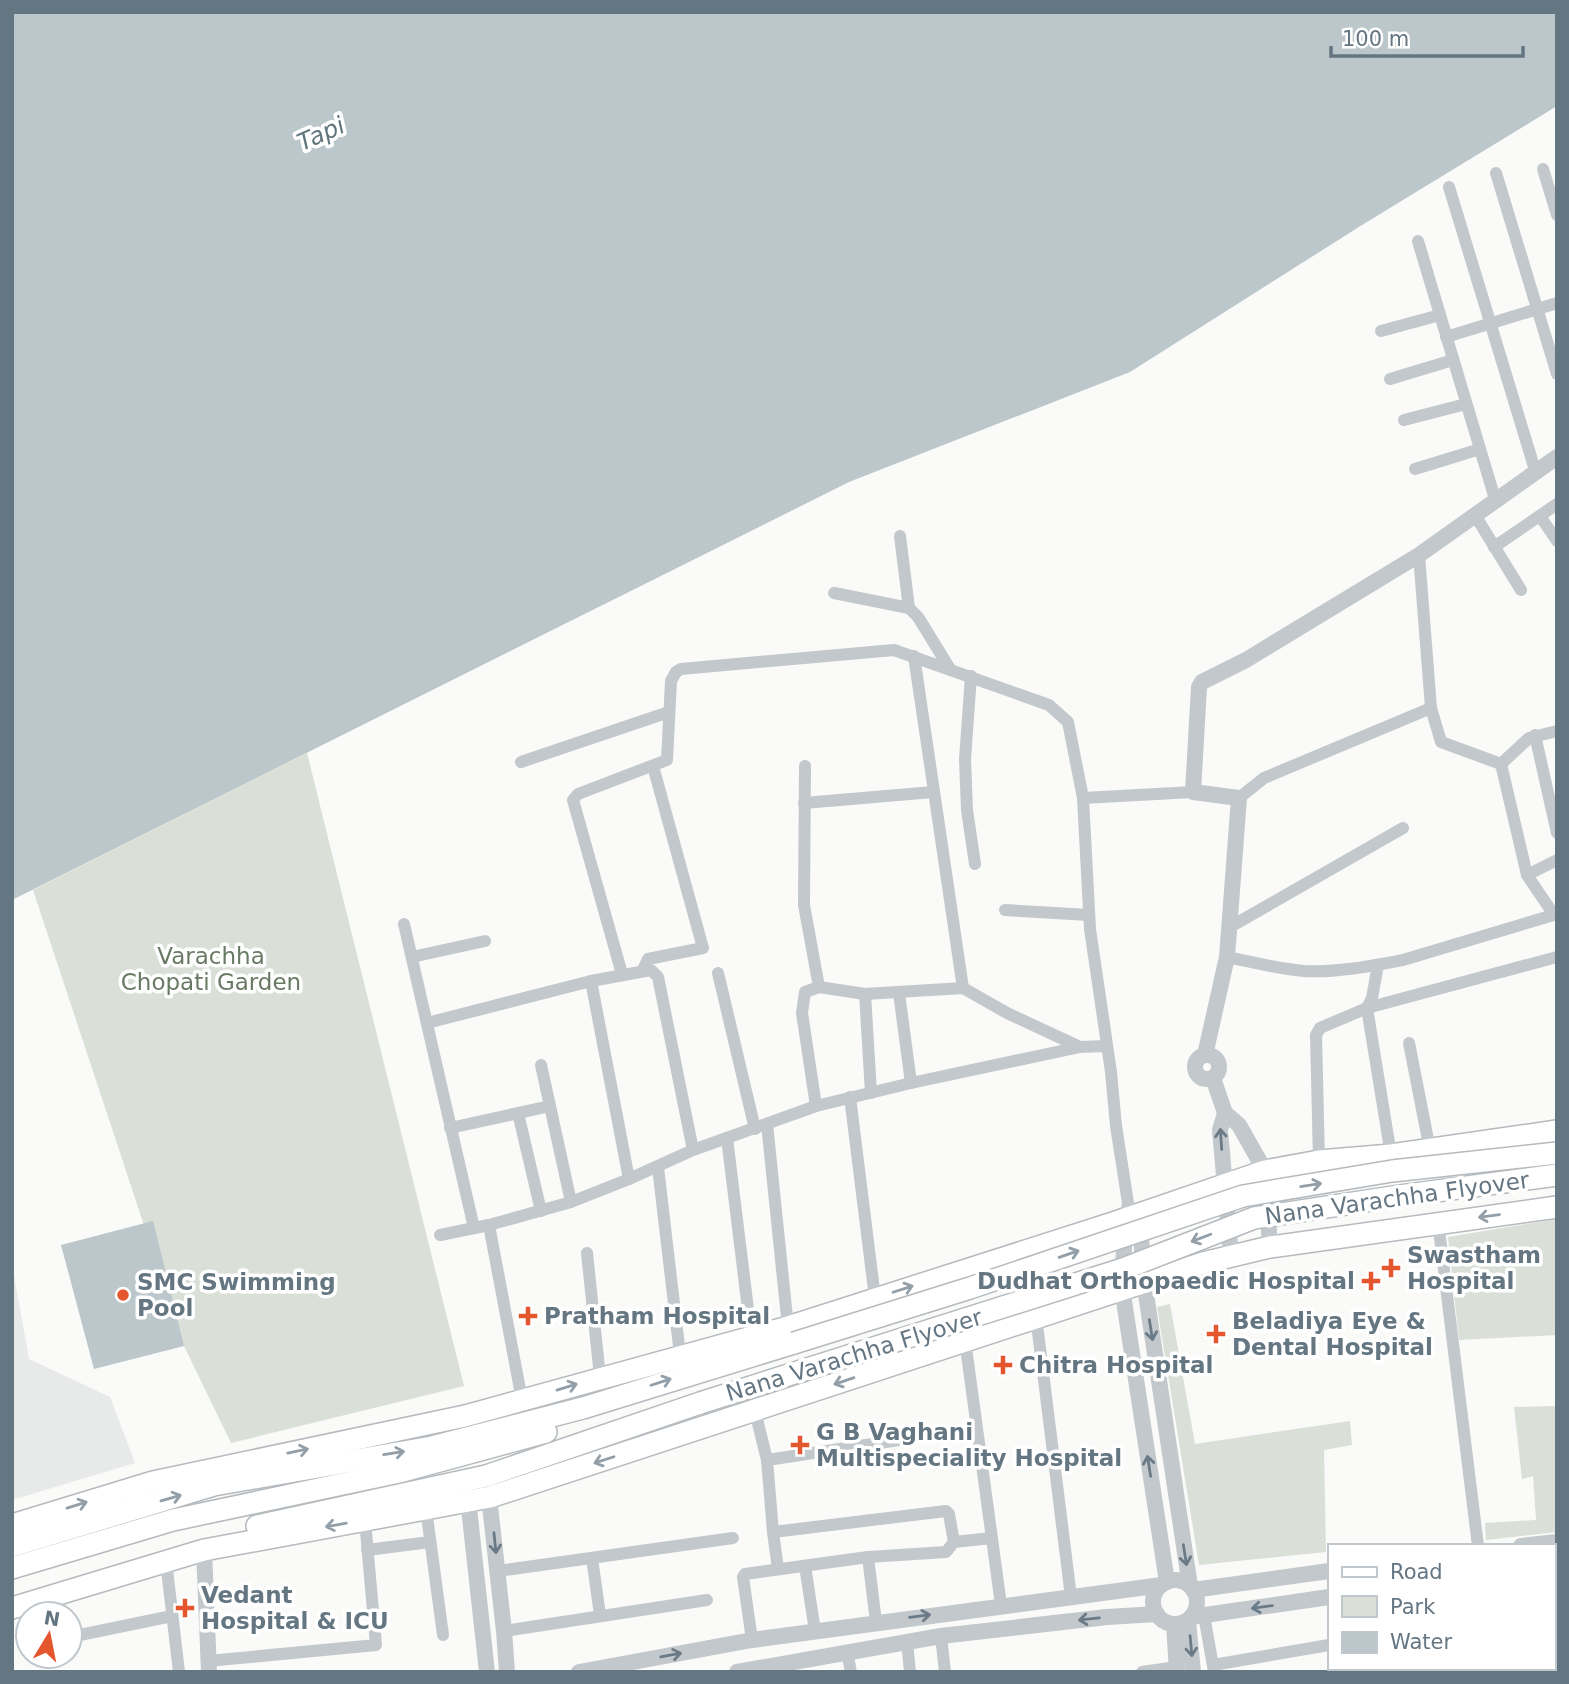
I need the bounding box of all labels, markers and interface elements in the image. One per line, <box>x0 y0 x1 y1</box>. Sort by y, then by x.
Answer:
scale bar <box>1331 14 1524 58</box>
text: 100 m <box>1342 27 1409 51</box>
water label: Tapi <box>293 111 349 157</box>
park label: Varachha Chopati Garden <box>121 943 301 995</box>
one-way arrow <box>1214 1129 1227 1151</box>
street label: Nana Varachha Flyover <box>1263 1166 1531 1229</box>
one-way arrow <box>1299 1178 1322 1191</box>
one-way arrow <box>1478 1209 1501 1222</box>
one-way arrow <box>1191 1233 1213 1246</box>
place label: Swastham Hospital <box>1407 1242 1541 1294</box>
one-way arrow <box>1058 1247 1080 1260</box>
marker: Swastham Hospital <box>1381 1258 1401 1278</box>
place label: Dudhat Orthopaedic Hospital <box>977 1268 1355 1294</box>
place label: SMC Swimming Pool <box>137 1269 336 1321</box>
marker: Dudhat Orthopaedic Hospital <box>1361 1271 1381 1291</box>
one-way arrow <box>891 1282 913 1294</box>
marker: SMC Swimming Pool <box>115 1287 131 1303</box>
place label: Pratham Hospital <box>544 1303 770 1329</box>
street label: Nana Varachha Flyover <box>723 1303 986 1406</box>
marker: Pratham Hospital <box>518 1306 538 1326</box>
place label: Beladiya Eye & Dental Hospital <box>1232 1308 1433 1360</box>
one-way arrow <box>1145 1318 1158 1341</box>
marker: Beladiya Eye & Dental Hospital <box>1206 1324 1226 1344</box>
place label: Chitra Hospital <box>1019 1352 1214 1378</box>
marker: Chitra Hospital <box>993 1355 1013 1375</box>
one-way arrow <box>650 1375 672 1388</box>
one-way arrow <box>833 1376 855 1388</box>
one-way arrow <box>556 1379 578 1392</box>
place label: G B Vaghani Multispeciality Hospital <box>816 1419 1122 1471</box>
marker: G B Vaghani Multispeciality Hospital <box>790 1435 810 1455</box>
one-way arrow <box>286 1444 309 1458</box>
one-way arrow <box>382 1446 405 1459</box>
one-way arrow <box>593 1454 615 1467</box>
one-way arrow <box>1143 1455 1156 1478</box>
one-way arrow <box>160 1491 182 1504</box>
one-way arrow <box>66 1498 88 1511</box>
one-way arrow <box>325 1519 348 1533</box>
one-way arrow <box>489 1531 502 1554</box>
one-way arrow <box>1179 1543 1192 1566</box>
legend <box>1328 1544 1555 1670</box>
text: Road <box>1390 1560 1443 1584</box>
place label: Vedant Hospital & ICU <box>201 1582 389 1634</box>
text: Park <box>1390 1595 1436 1619</box>
marker: Vedant Hospital & ICU <box>175 1598 195 1618</box>
north arrow <box>14 1600 84 1670</box>
one-way arrow <box>1251 1601 1274 1614</box>
text: N <box>42 1606 62 1630</box>
one-way arrow <box>908 1610 930 1623</box>
one-way arrow <box>1078 1613 1101 1626</box>
text: Water <box>1390 1630 1452 1654</box>
one-way arrow <box>1185 1634 1198 1657</box>
one-way arrow <box>659 1648 682 1661</box>

